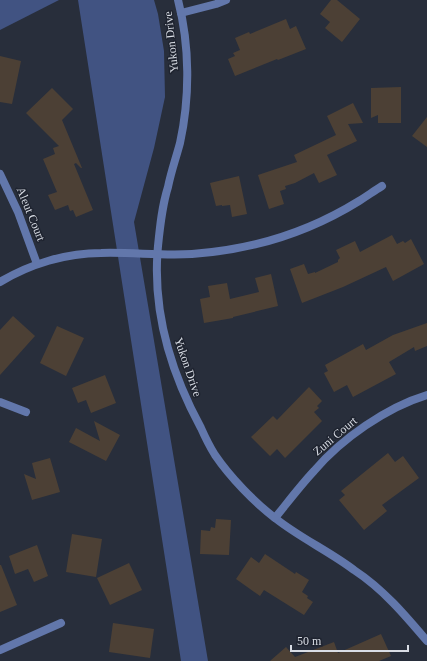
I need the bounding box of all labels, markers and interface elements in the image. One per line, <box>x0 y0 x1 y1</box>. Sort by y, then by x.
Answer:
street label: Yukon Drive <box>161 11 181 73</box>
street label: Aleut Court <box>14 185 48 244</box>
street label: Yukon Drive <box>171 336 205 398</box>
street label: Zuni Court <box>310 413 360 458</box>
scale bar <box>291 627 408 653</box>
text: 50 m <box>297 634 322 648</box>

